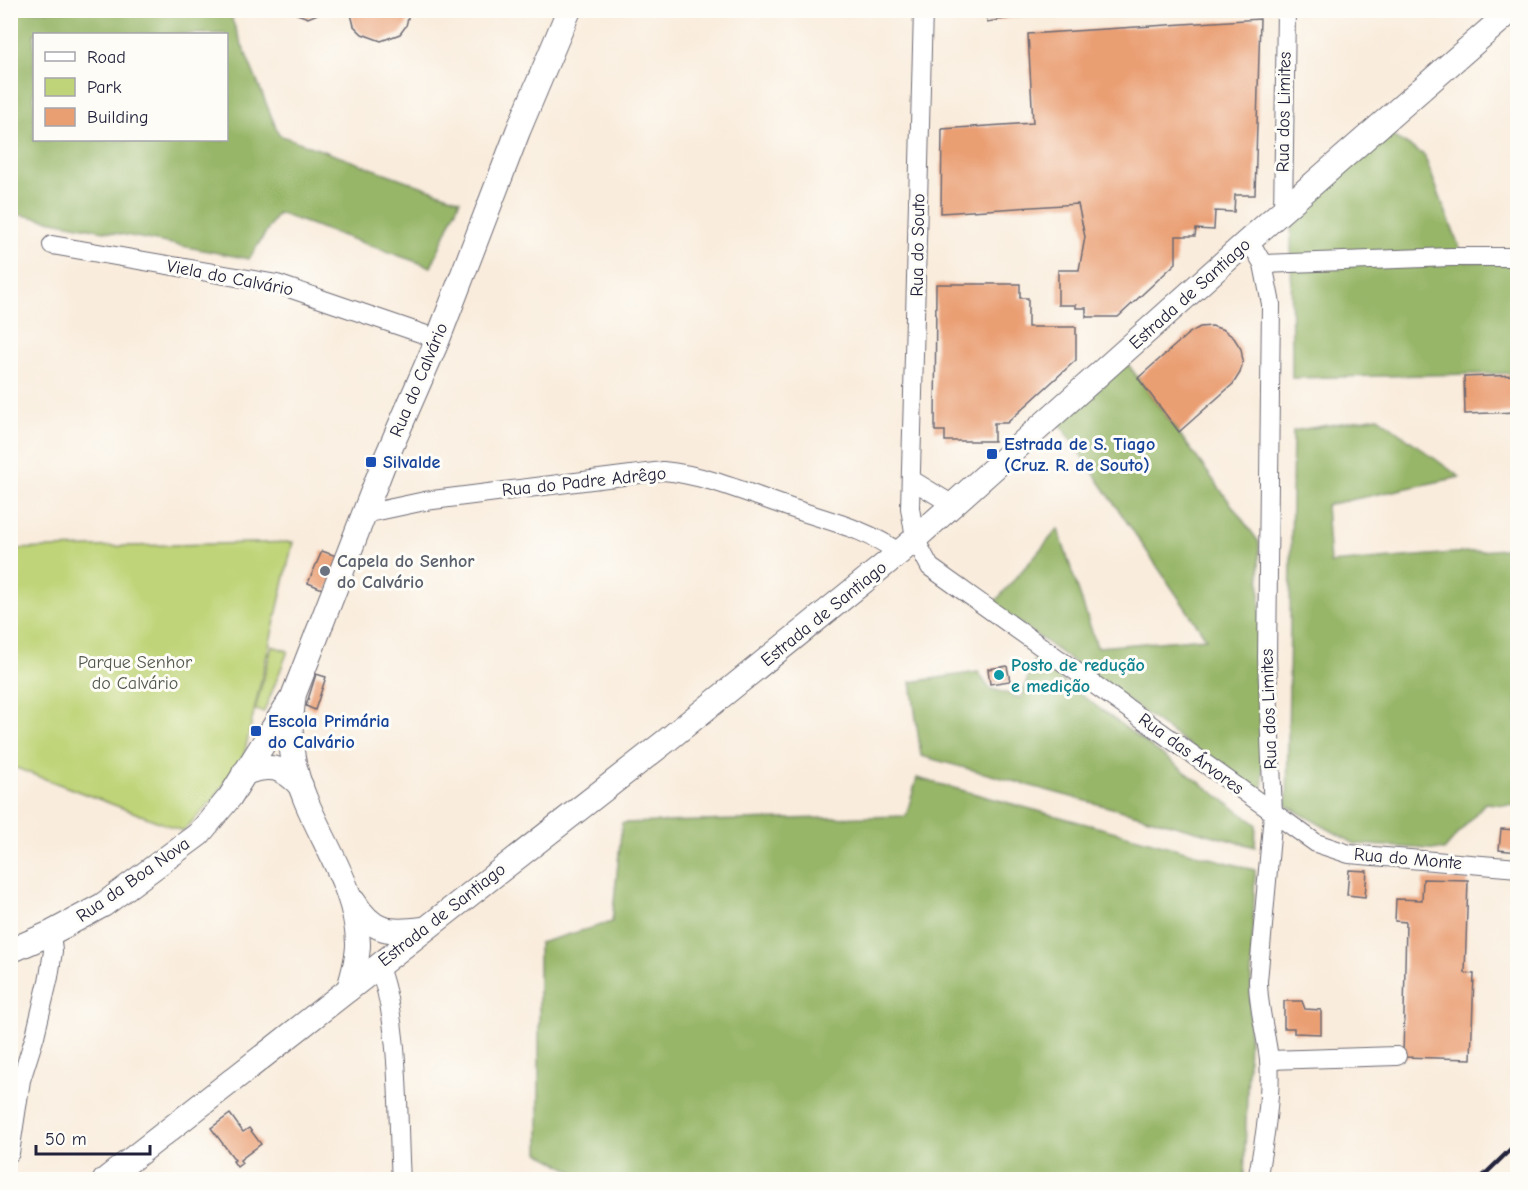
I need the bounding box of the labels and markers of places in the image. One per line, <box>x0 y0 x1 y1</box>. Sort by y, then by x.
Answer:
place label: Estrada de S. Tiago (Cruz. R. de Souto) <box>1004 434 1155 476</box>
marker: Estrada de S. Tiago (Cruz. R. de Souto) <box>985 447 999 461</box>
place label: Silvalde <box>383 452 441 473</box>
marker: Silvalde <box>364 455 378 469</box>
place label: Capela do Senhor do Calvário <box>337 551 475 593</box>
marker: Capela do Senhor do Calvário <box>318 564 332 578</box>
place label: Posto de redução e medição <box>1011 655 1145 697</box>
marker: Posto de redução e medição <box>992 668 1006 682</box>
place label: Escola Primária do Calvário <box>268 711 390 753</box>
marker: Escola Primária do Calvário <box>249 724 263 738</box>

